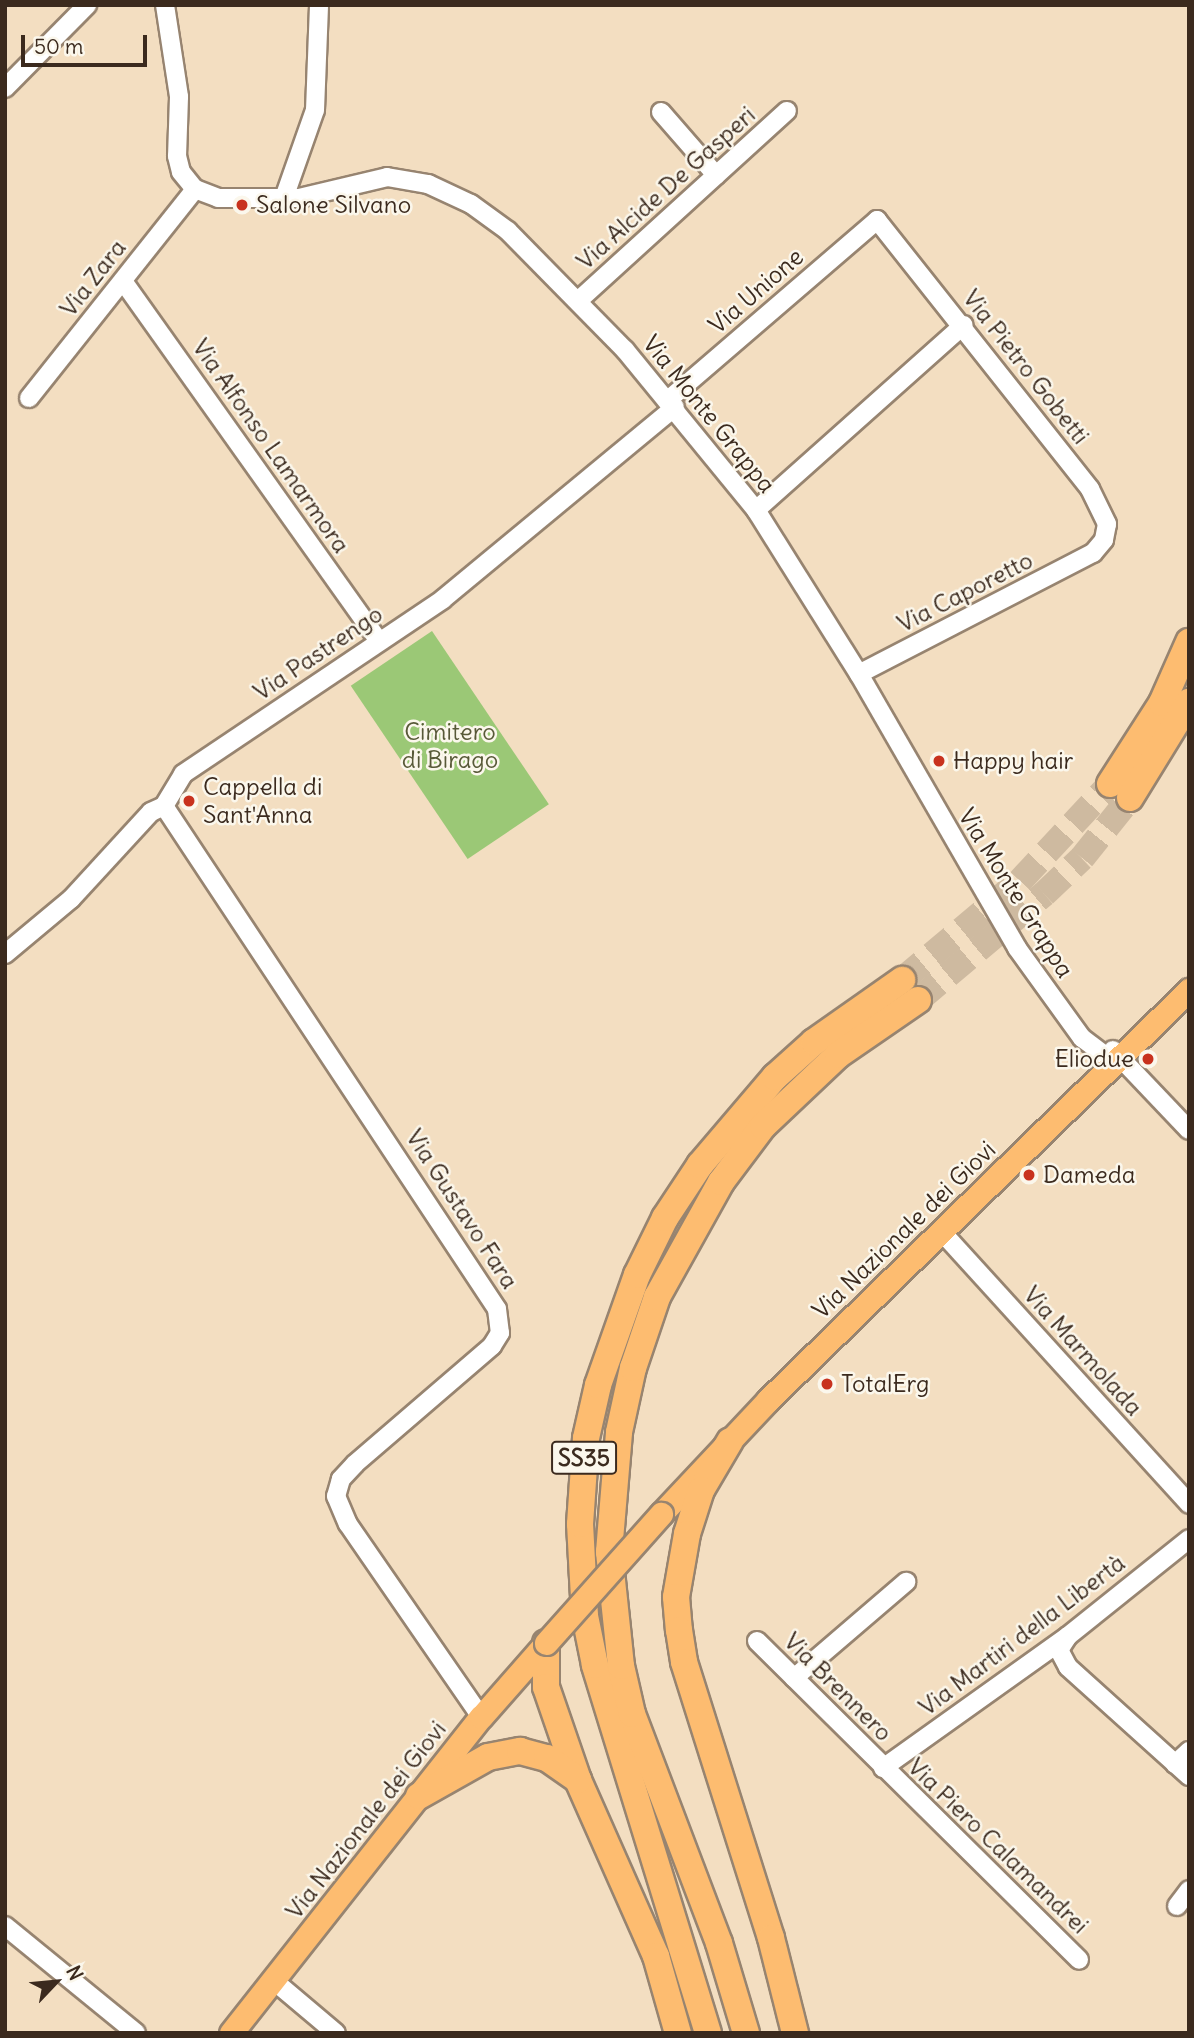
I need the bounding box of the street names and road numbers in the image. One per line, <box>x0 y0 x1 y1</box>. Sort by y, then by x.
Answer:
street label: Via Alcide De Gasperi <box>571 100 761 276</box>
street label: Via Zara <box>54 234 132 322</box>
street label: Via Unione <box>703 242 809 340</box>
street label: Via Pietro Gobetti <box>957 284 1095 450</box>
street label: Via Monte Grappa <box>637 329 781 499</box>
street label: Via Alfonso Lamarmora <box>186 333 356 559</box>
street label: Via Caporetto <box>893 546 1037 638</box>
street label: Via Pastrengo <box>248 599 388 707</box>
street label: Via Monte Grappa <box>952 803 1080 983</box>
street label: Via Gustavo Fara <box>400 1124 524 1294</box>
street label: Via Nazionale dei Giovi <box>807 1135 1001 1325</box>
street label: Via Marmolada <box>1017 1280 1149 1422</box>
road number: SS35 <box>551 1438 617 1478</box>
street label: Via Martiri della Libertà <box>913 1548 1131 1722</box>
street label: Via Brennero <box>778 1627 898 1747</box>
street label: Via Nazionale dei Giovi <box>280 1715 452 1925</box>
street label: Via Piero Calamandrei <box>902 1752 1094 1940</box>

